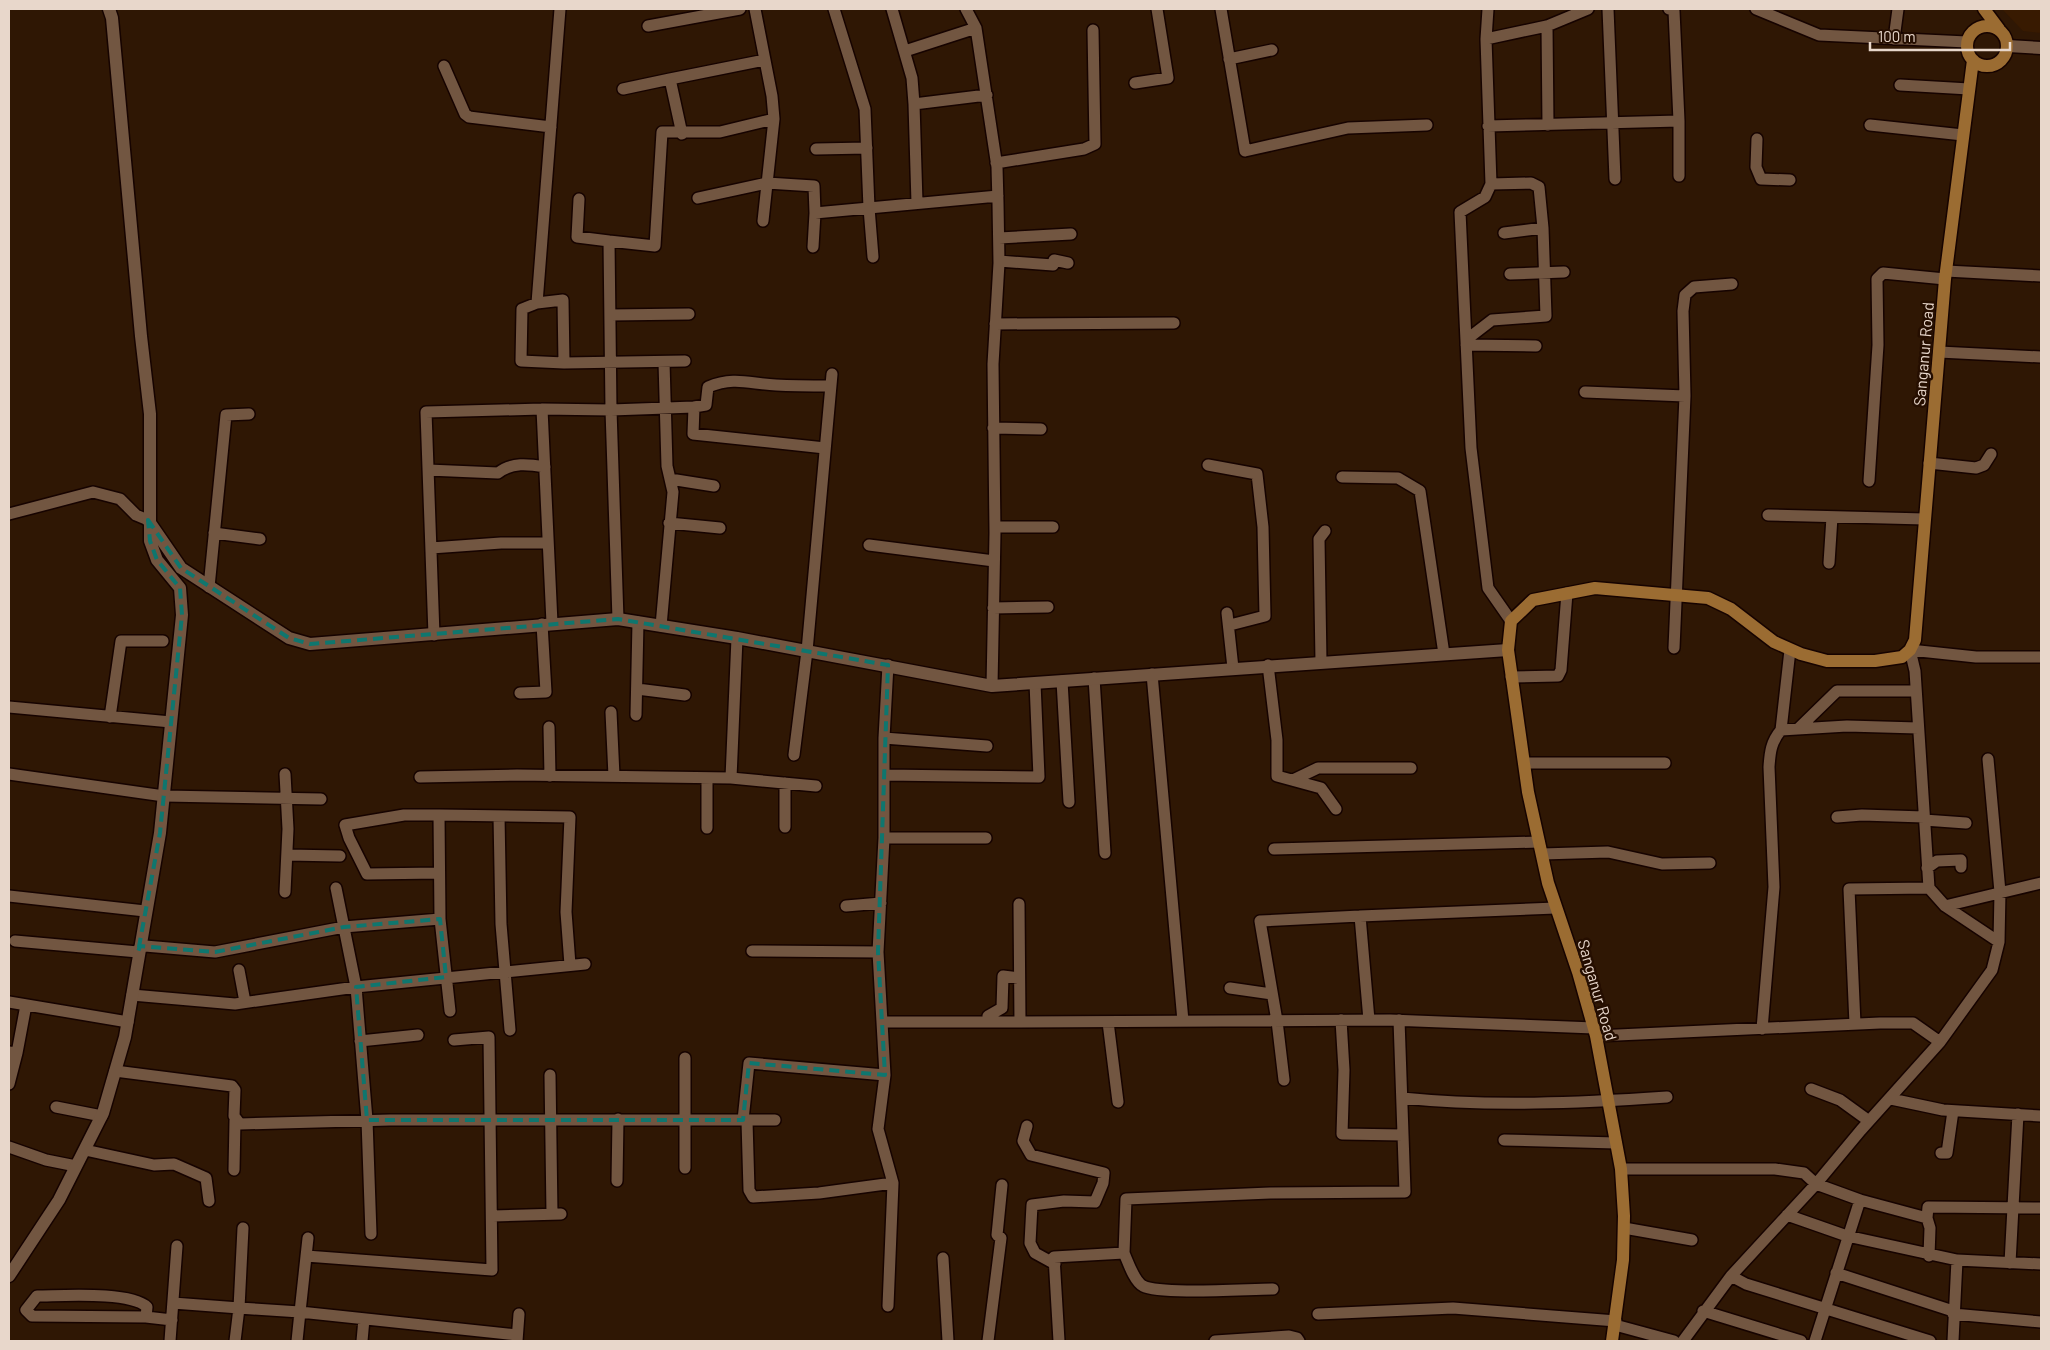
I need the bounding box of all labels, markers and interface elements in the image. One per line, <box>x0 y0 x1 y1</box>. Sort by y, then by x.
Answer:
scale bar <box>1870 20 2010 52</box>
text: 100 m <box>1878 27 1916 45</box>
street label: Sanganur Road <box>1909 301 1937 407</box>
street label: Sanganur Road <box>1574 937 1622 1043</box>

